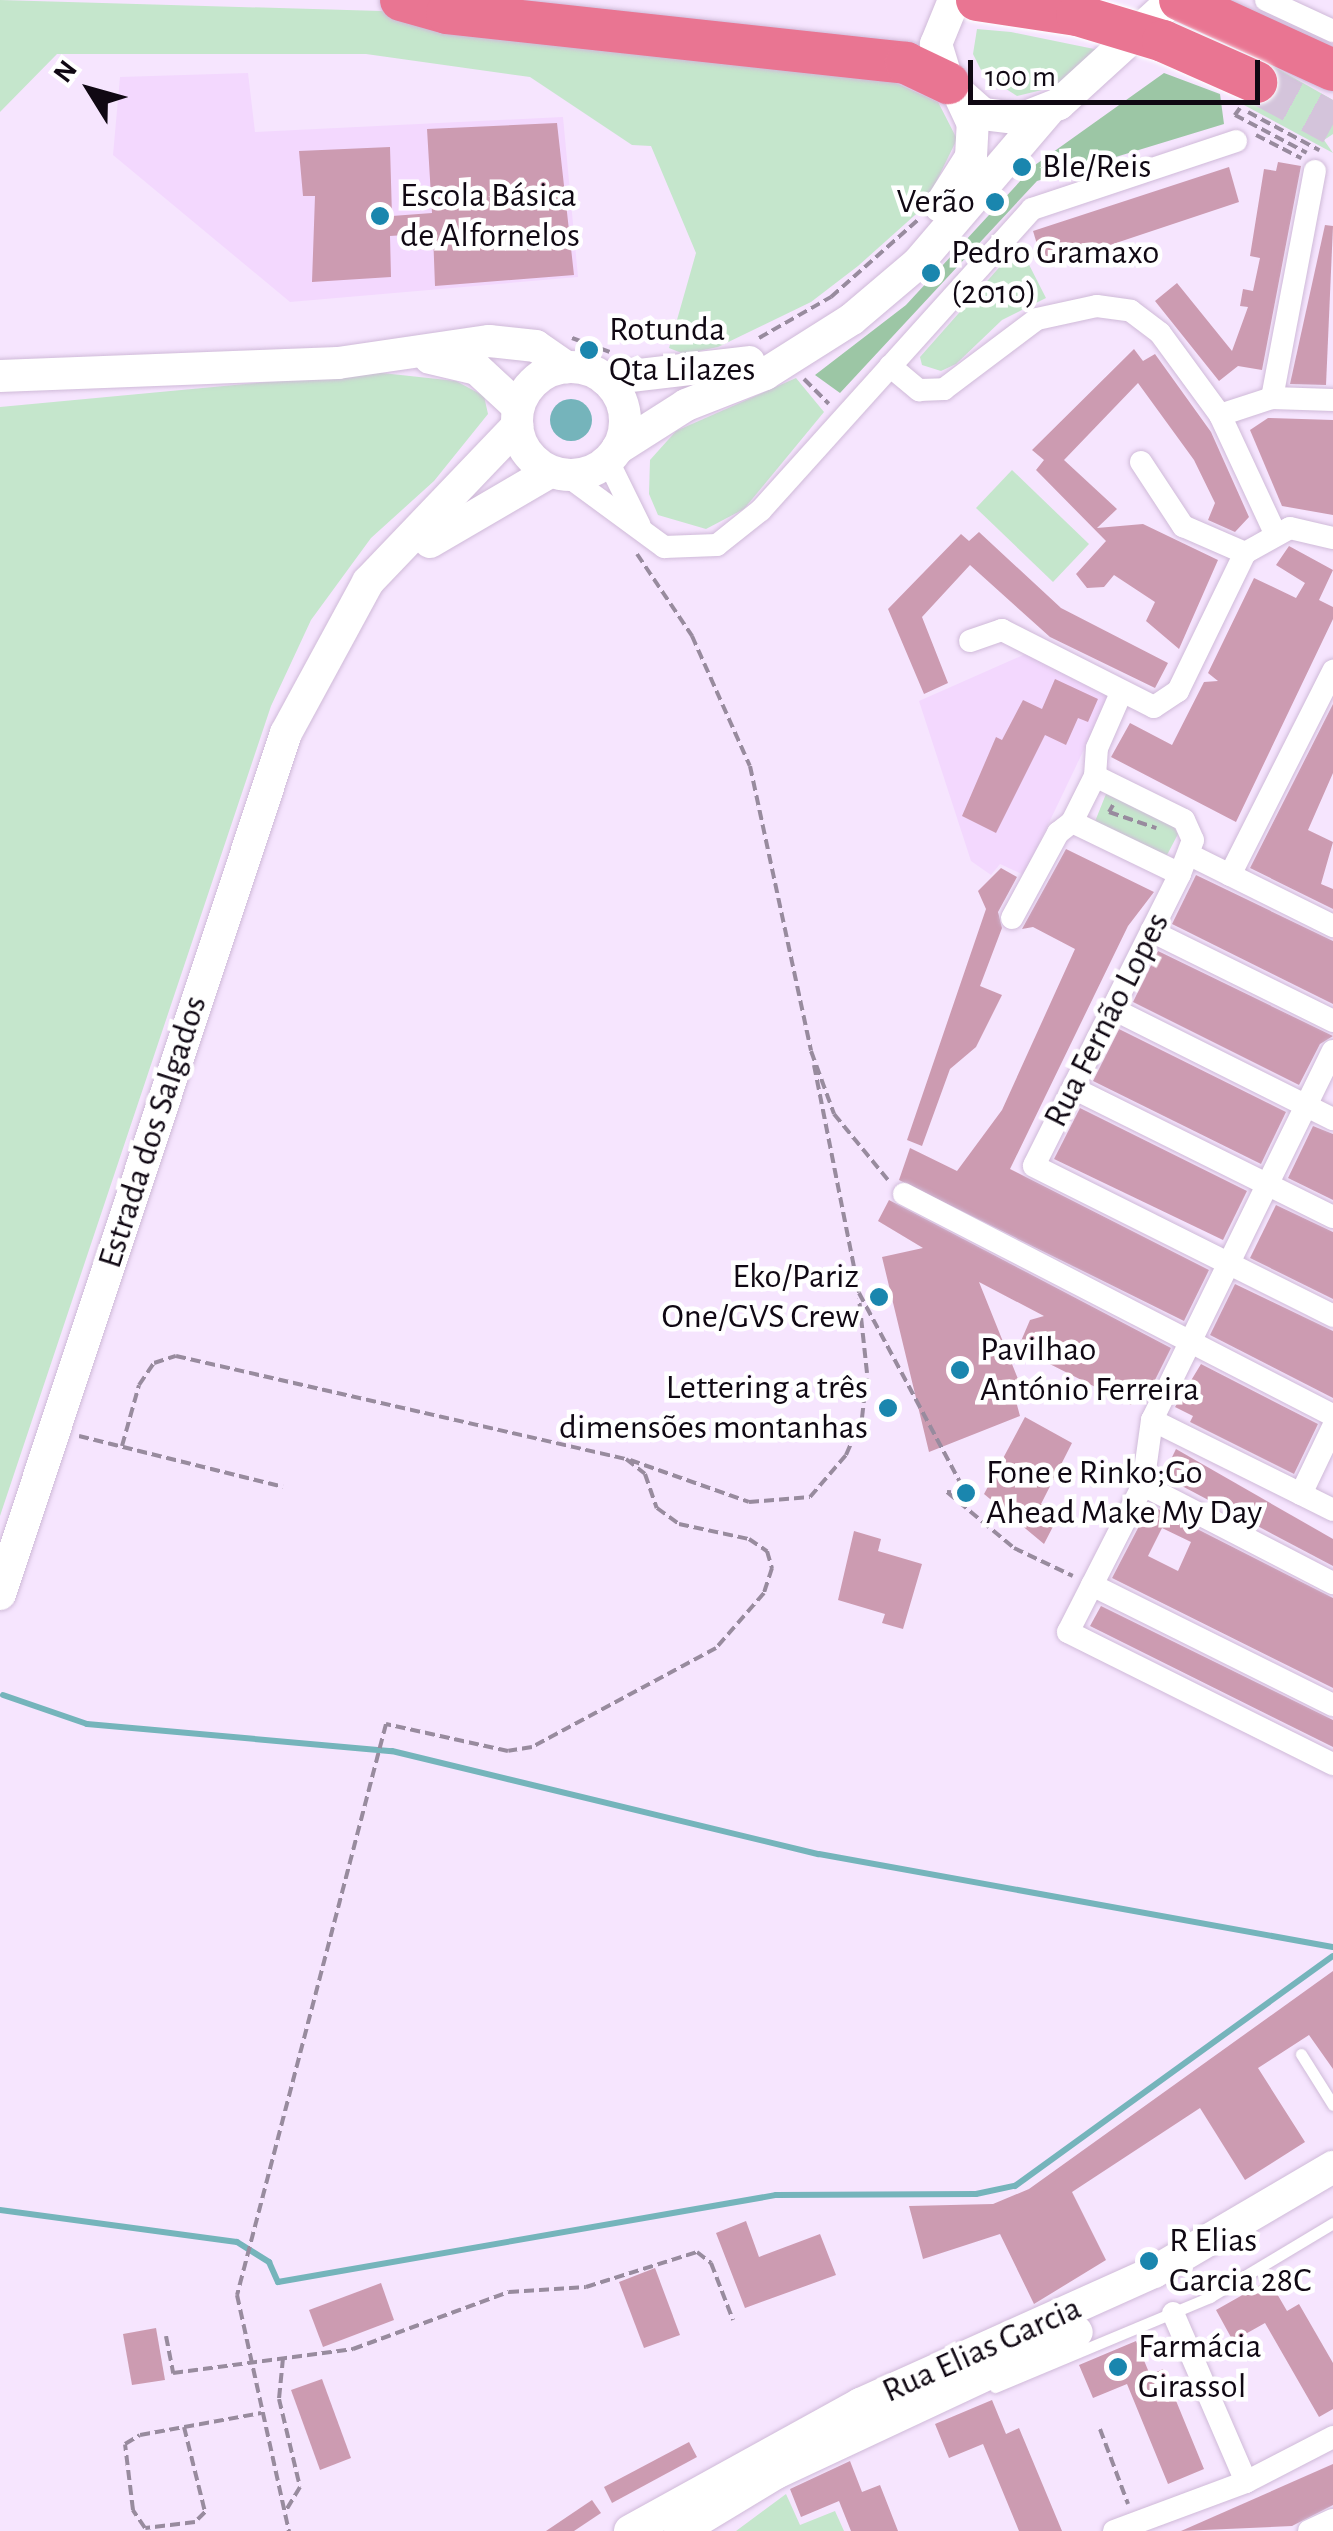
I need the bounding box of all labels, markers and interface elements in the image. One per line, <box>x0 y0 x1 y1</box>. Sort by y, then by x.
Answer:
north arrow <box>40 40 140 140</box>
scale bar <box>973 40 1266 102</box>
text: N <box>49 56 83 88</box>
text: 100 m <box>985 62 1056 92</box>
place label: Ble/Reis <box>1042 146 1151 188</box>
marker: Ble/Reis <box>1011 156 1033 178</box>
place label: Escola Básica de Alfornelos <box>400 175 580 257</box>
place label: Verão <box>896 181 975 223</box>
marker: Verão <box>984 191 1006 213</box>
marker: Escola Básica de Alfornelos <box>369 205 391 227</box>
place label: Pedro Gramaxo (2010) <box>951 232 1159 314</box>
marker: Pedro Gramaxo (2010) <box>920 262 942 284</box>
place label: Rotunda Qta Lilazes <box>609 309 755 391</box>
marker: Rotunda Qta Lilazes <box>578 339 600 361</box>
street label: Rua Fernão Lopes <box>1035 906 1179 1134</box>
street label: Estrada dos Salgados <box>89 991 217 1273</box>
place label: Eko/Pariz One/GVS Crew <box>662 1256 859 1338</box>
marker: Eko/Pariz One/GVS Crew <box>868 1286 890 1308</box>
place label: Pavilhao António Ferreira <box>980 1329 1199 1411</box>
marker: Pavilhao António Ferreira <box>949 1359 971 1381</box>
place label: Lettering a três dimensões montanhas <box>559 1367 868 1449</box>
marker: Lettering a três dimensões montanhas <box>877 1397 899 1419</box>
place label: Fone e Rinko;Go Ahead Make My Day <box>986 1452 1262 1534</box>
marker: Fone e Rinko;Go Ahead Make My Day <box>955 1482 977 1504</box>
place label: R Elias Garcia 28C <box>1169 2220 1311 2302</box>
marker: R Elias Garcia 28C <box>1138 2250 1160 2272</box>
street label: Rua Elias Garcia <box>876 2287 1088 2413</box>
place label: Farmácia Girassol <box>1138 2326 1262 2408</box>
marker: Farmácia Girassol <box>1107 2356 1129 2378</box>

